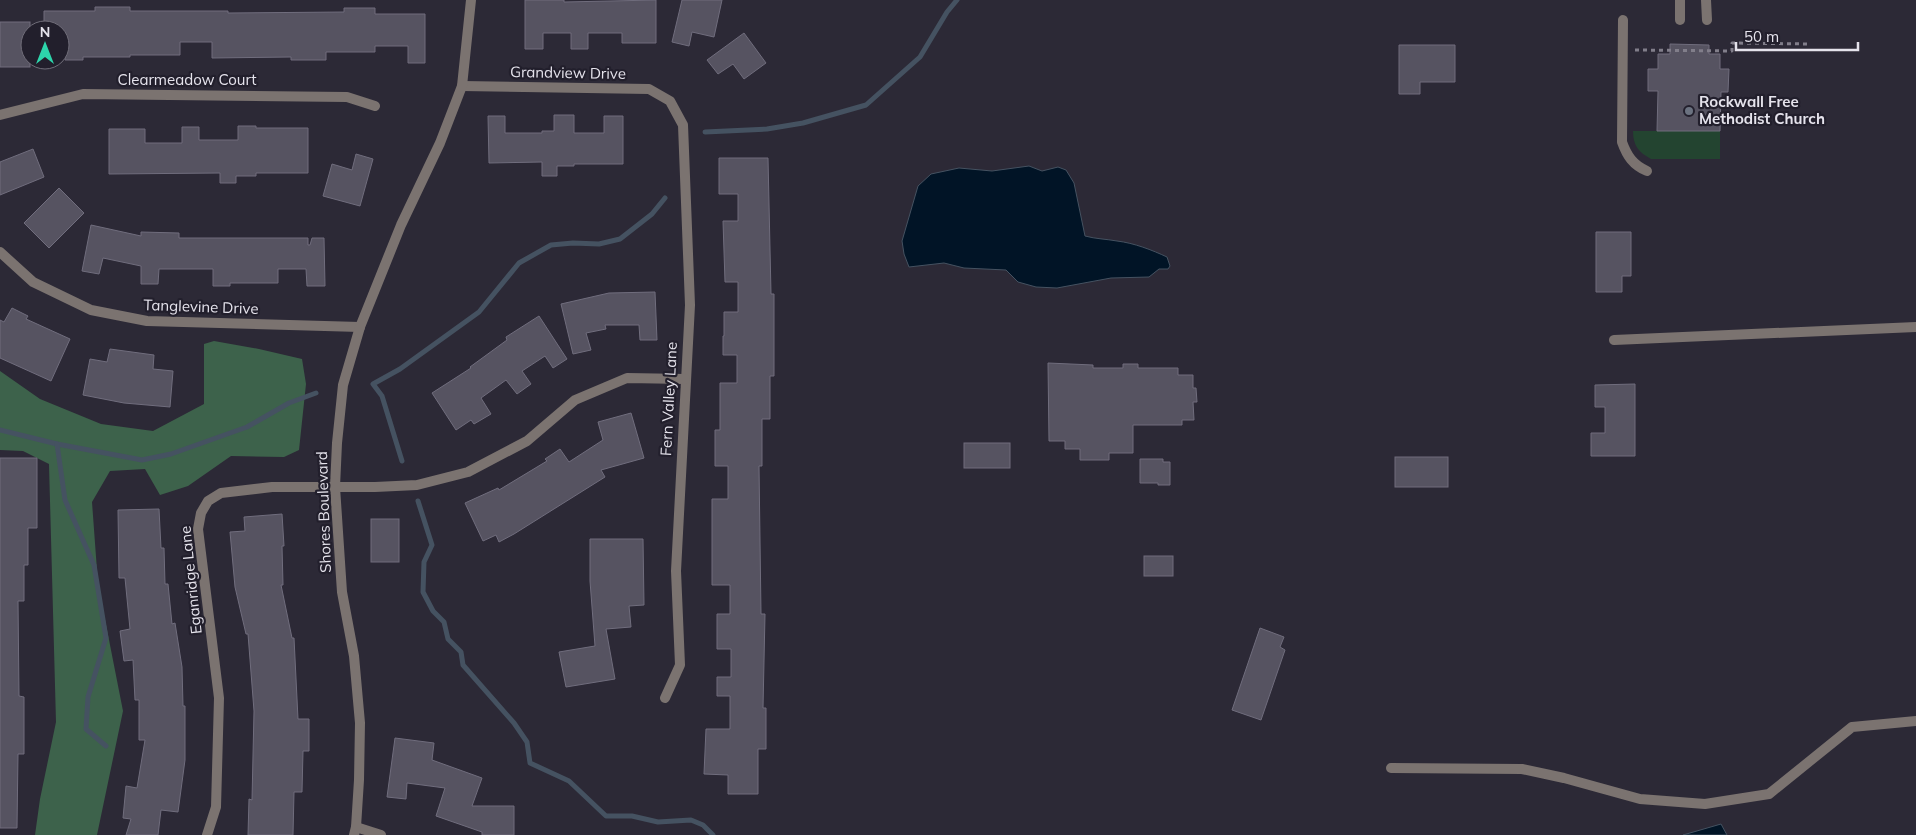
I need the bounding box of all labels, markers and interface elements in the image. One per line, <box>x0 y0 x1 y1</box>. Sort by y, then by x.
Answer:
north arrow <box>20 20 70 70</box>
scale bar <box>1736 20 1858 52</box>
text: N <box>40 23 50 41</box>
text: 50 m <box>1744 27 1779 46</box>
street label: Grandview Drive <box>510 62 626 83</box>
street label: Clearmeadow Court <box>117 70 257 89</box>
place label: Rockwall Free Methodist Church <box>1699 92 1825 128</box>
marker: Rockwall Free Methodist Church <box>1683 105 1695 117</box>
street label: Tanglevine Drive <box>143 295 259 318</box>
street label: Fern Valley Lane <box>656 341 681 457</box>
street label: Shores Boulevard <box>312 451 335 573</box>
street label: Eganridge Lane <box>175 525 206 635</box>

